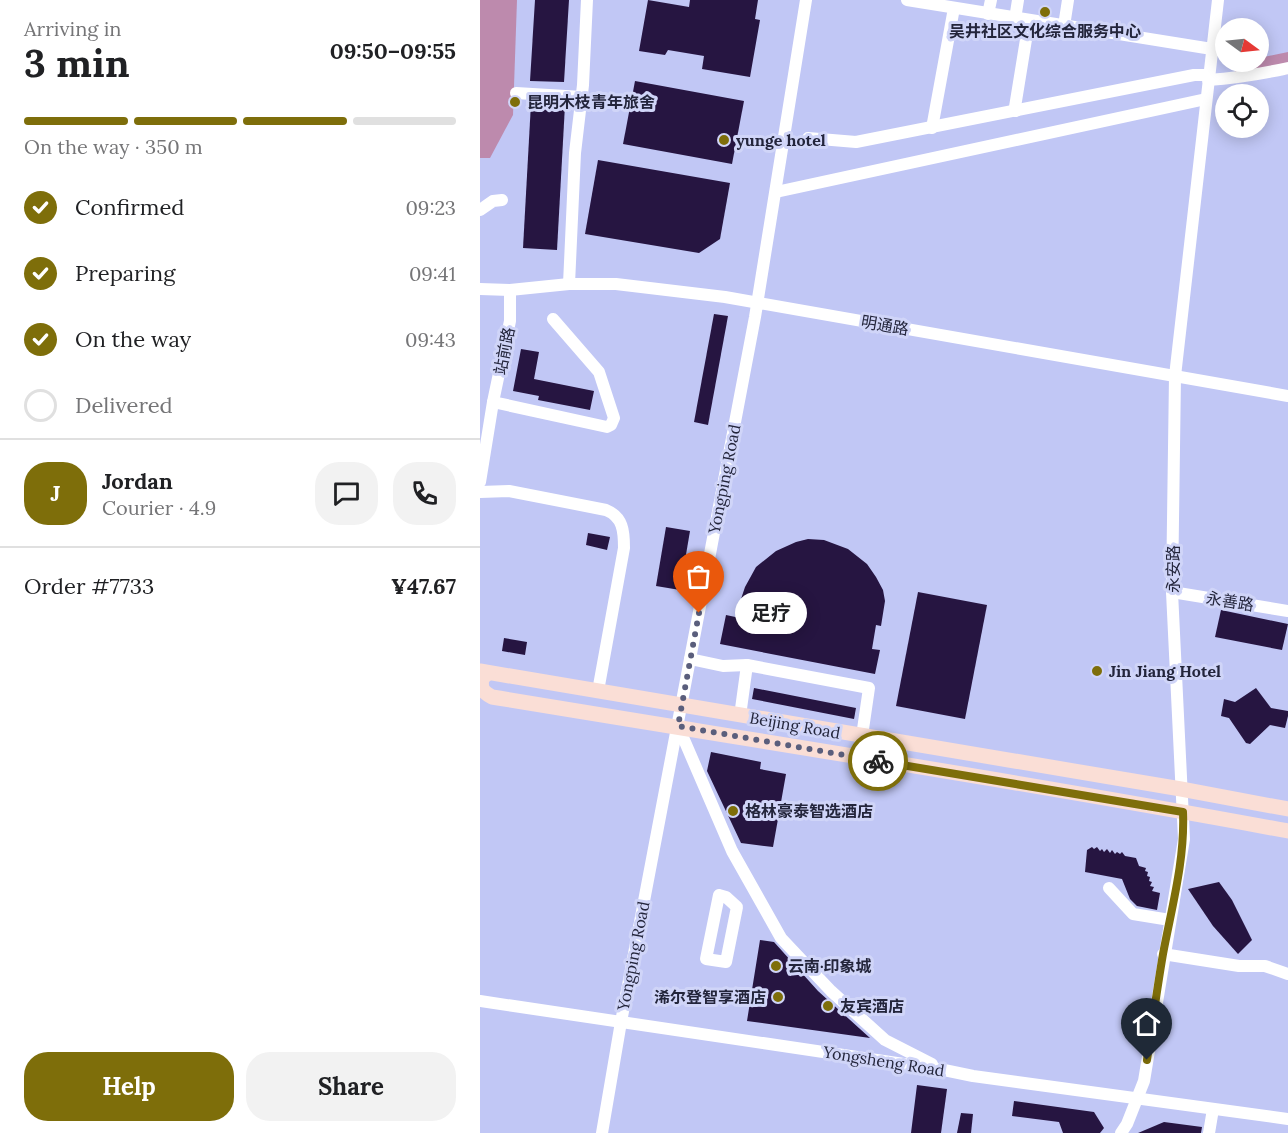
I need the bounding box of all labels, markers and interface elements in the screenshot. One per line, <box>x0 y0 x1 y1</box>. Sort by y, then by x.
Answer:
marker: 吴井社区文化综合服务中心 <box>1038 5 1052 19</box>
text: Arriving in <box>24 16 121 41</box>
north arrow <box>1215 18 1269 72</box>
map controls <box>1215 18 1269 138</box>
place label: 吴井社区文化综合服务中心 <box>949 21 1141 41</box>
text: 09:50–09:55 <box>330 37 456 65</box>
text: 3 min <box>24 38 130 88</box>
button: locate <box>1215 84 1269 138</box>
place label: 昆明木枝青年旅舍 <box>527 92 655 112</box>
marker: 昆明木枝青年旅舍 <box>508 95 522 109</box>
place label: yunge hotel <box>736 130 826 150</box>
marker: yunge hotel <box>717 133 731 147</box>
text: On the way · 350 m <box>24 134 203 159</box>
icon: check <box>24 191 57 224</box>
text: Confirmed <box>75 193 184 221</box>
text: 09:23 <box>405 195 456 220</box>
icon: check <box>24 257 57 290</box>
text: Preparing <box>75 259 175 287</box>
text: 09:41 <box>409 261 456 286</box>
street label: 明通路 <box>860 311 910 339</box>
icon: check <box>24 323 57 356</box>
text: On the way <box>75 325 191 353</box>
street label: 站前路 <box>490 326 518 376</box>
text: 09:43 <box>405 327 456 352</box>
text: Delivered <box>75 391 173 419</box>
street label: Yongping Road <box>703 422 744 536</box>
button: chat <box>315 462 378 525</box>
button: phone <box>393 462 456 525</box>
text: Jordan <box>102 467 173 495</box>
text: J <box>51 479 60 507</box>
text: Courier · 4.9 <box>102 495 216 520</box>
street label: 永安路 <box>1163 545 1183 593</box>
pin <box>673 551 724 613</box>
icon: bag <box>682 560 715 593</box>
text: Order #7733 <box>24 572 154 600</box>
text: ¥47.67 <box>391 572 456 600</box>
street label: 永善路 <box>1205 587 1255 615</box>
callout: 足疗 <box>735 592 807 634</box>
text: 足疗 <box>751 600 791 625</box>
place label: Jin Jiang Hotel <box>1109 661 1221 681</box>
marker: Jin Jiang Hotel <box>1090 664 1104 678</box>
street label: Beijing Road <box>748 707 842 743</box>
courier <box>848 731 908 791</box>
icon: bike <box>862 745 895 778</box>
place label: 格林豪泰智选酒店 <box>745 801 873 821</box>
marker: 格林豪泰智选酒店 <box>726 804 740 818</box>
street label: Yongping Road <box>612 899 653 1013</box>
place label: 云南·印象城 <box>788 956 872 976</box>
marker: 云南·印象城 <box>769 959 783 973</box>
place label: 浠尔登智享酒店 <box>654 987 766 1007</box>
marker: 浠尔登智享酒店 <box>771 990 785 1004</box>
place label: 友宾酒店 <box>840 996 904 1016</box>
pin <box>1121 998 1172 1060</box>
marker: 友宾酒店 <box>821 999 835 1013</box>
icon: home <box>1130 1007 1163 1040</box>
street label: Yongsheng Road <box>821 1041 946 1081</box>
button: Help <box>24 1052 234 1121</box>
button: Share <box>246 1052 456 1121</box>

